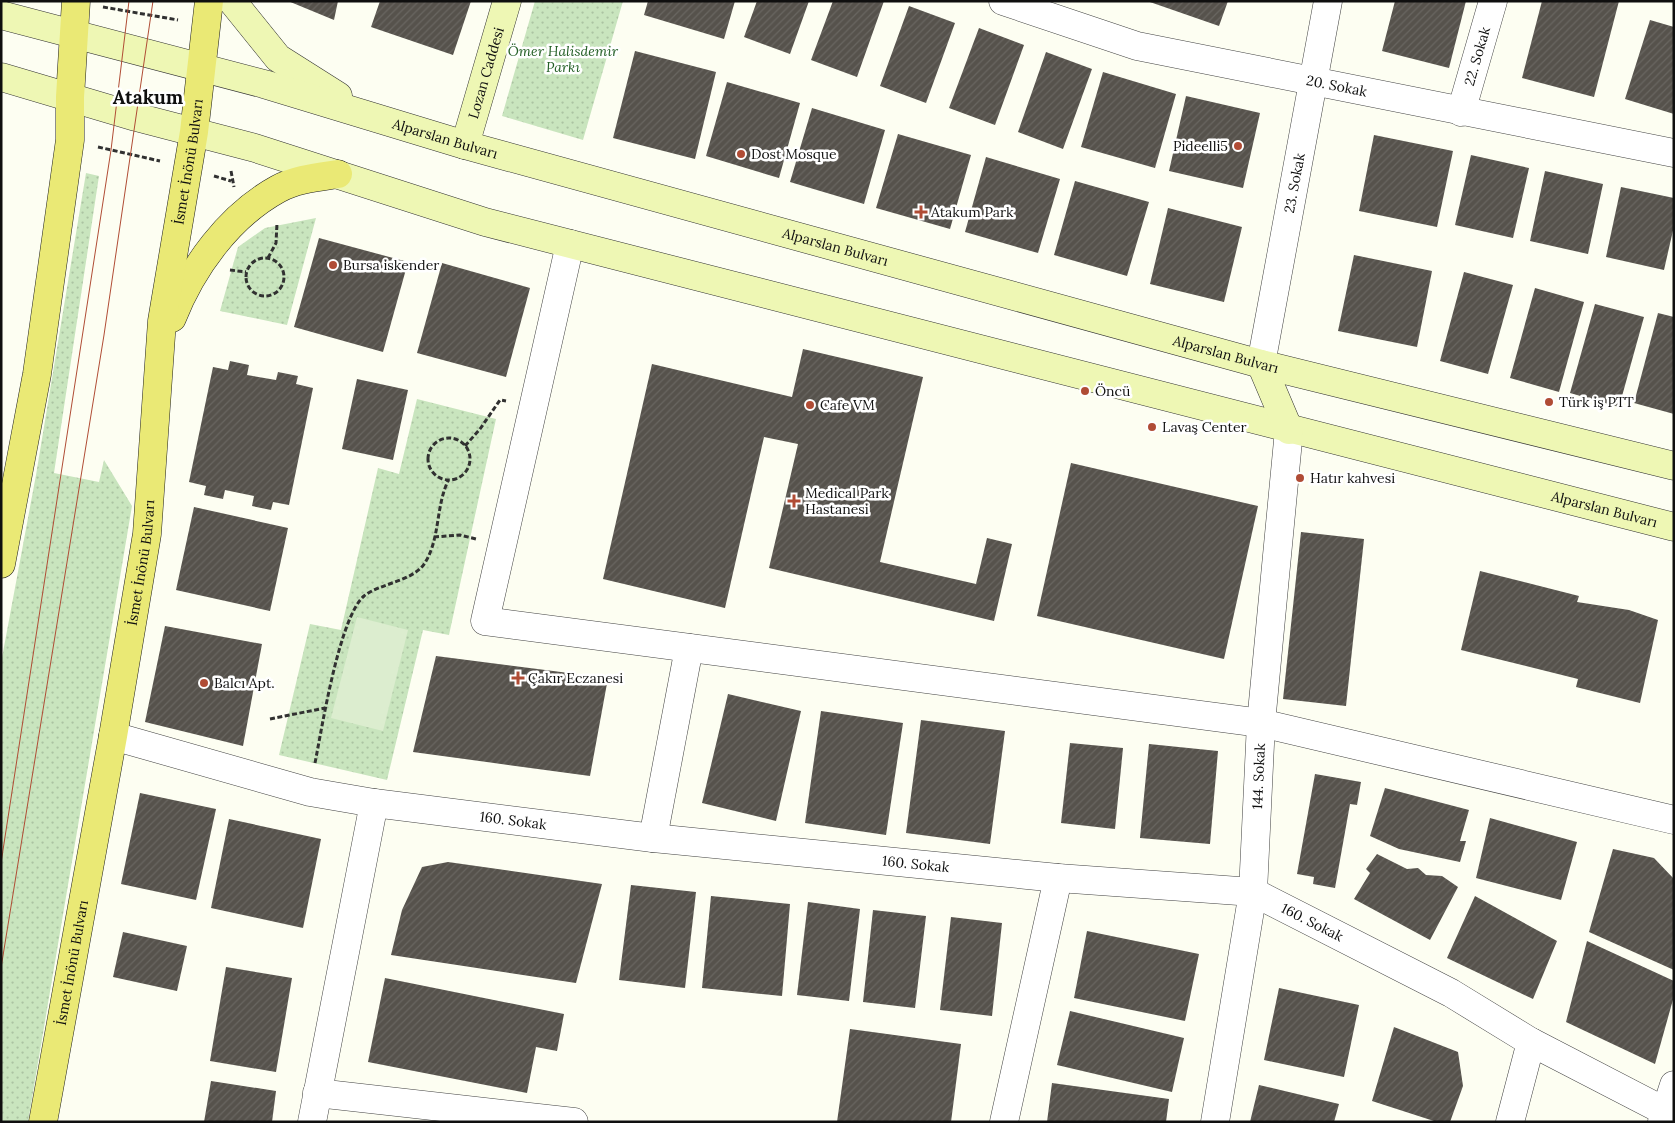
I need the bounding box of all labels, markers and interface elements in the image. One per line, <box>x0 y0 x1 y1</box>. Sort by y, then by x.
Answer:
street label: 22. Sokak <box>1460 24 1494 88</box>
street label: Lozan Caddesi <box>464 25 508 121</box>
park label: Ömer Halisdemir Parkı <box>508 42 619 76</box>
street label: 20. Sokak <box>1305 71 1369 101</box>
district label: Atakum <box>113 85 184 109</box>
street label: İsmet İnönü Bulvarı <box>169 98 207 226</box>
street label: Alparslan Bulvarı <box>389 114 500 163</box>
place label: Pideelli5 <box>1173 137 1228 155</box>
marker: Pideelli5 <box>1232 140 1244 152</box>
place label: Dost Mosque <box>751 145 837 163</box>
marker: Dost Mosque <box>735 148 747 160</box>
street label: 23. Sokak <box>1280 151 1309 215</box>
place label: Atakum Park <box>930 203 1014 221</box>
marker: Atakum Park <box>915 206 927 218</box>
street label: Alparslan Bulvarı <box>779 223 890 270</box>
place label: Bursa iskender <box>343 256 439 274</box>
marker: Bursa iskender <box>327 259 339 271</box>
street label: Alparslan Bulvarı <box>1170 331 1281 377</box>
place label: Öncü <box>1095 382 1130 400</box>
marker: Öncü <box>1079 385 1091 397</box>
place label: Türk iş PTT <box>1559 393 1634 411</box>
place label: Cafe VM <box>820 396 875 414</box>
marker: Türk iş PTT <box>1543 396 1555 408</box>
marker: Cafe VM <box>804 399 816 411</box>
place label: Lavaş Center <box>1162 418 1247 436</box>
marker: Lavaş Center <box>1146 421 1158 433</box>
place label: Hatır kahvesi <box>1310 469 1395 487</box>
marker: Hatır kahvesi <box>1294 472 1306 484</box>
place label: Medical Park Hastanesi <box>805 484 889 518</box>
street label: Alparslan Bulvarı <box>1548 487 1659 531</box>
marker: Medical Park Hastanesi <box>787 494 801 508</box>
street label: İsmet İnönü Bulvarı <box>123 499 158 627</box>
place label: Çakır Eczanesi <box>528 669 623 687</box>
marker: Çakır Eczanesi <box>512 672 524 684</box>
place label: Balcı Apt. <box>214 674 275 692</box>
marker: Balcı Apt. <box>198 677 210 689</box>
street label: 144. Sokak <box>1248 742 1269 810</box>
street label: 160. Sokak <box>479 807 548 834</box>
street label: 160. Sokak <box>881 852 951 876</box>
street label: İsmet İnönü Bulvarı <box>52 898 92 1027</box>
street label: 160. Sokak <box>1278 899 1347 946</box>

